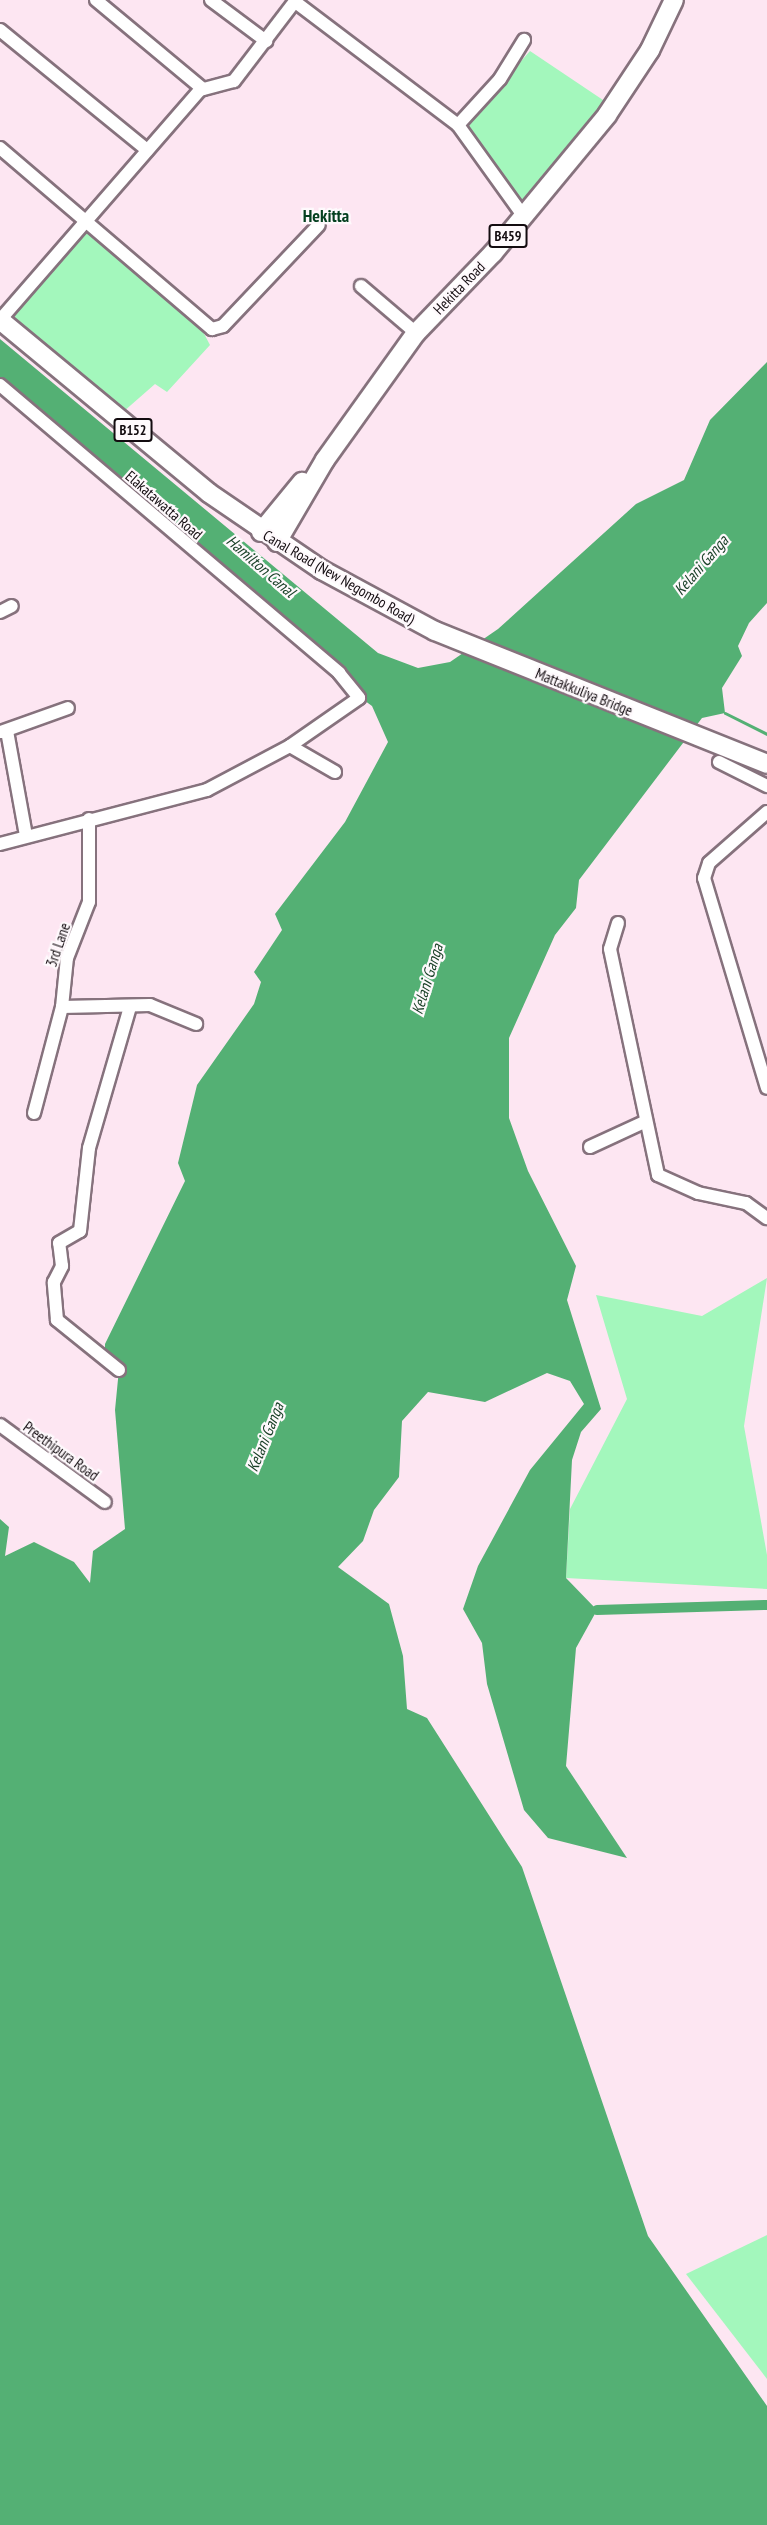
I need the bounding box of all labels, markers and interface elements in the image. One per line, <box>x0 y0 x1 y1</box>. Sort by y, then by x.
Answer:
district label: Hekitta <box>303 205 349 227</box>
road number: B459 <box>488 225 528 247</box>
street label: Hekitta Road <box>429 258 489 318</box>
road number: B152 <box>114 419 152 441</box>
street label: Elakatawatta Road <box>122 467 206 543</box>
street label: Canal Road (New Negombo Road) <box>260 526 418 628</box>
water label: Hamilton Canal <box>223 531 299 601</box>
water label: Kelani Ganga <box>670 531 732 599</box>
street label: Mattakkuliya Bridge <box>533 664 635 720</box>
street label: 3rd Lane <box>42 921 74 969</box>
water label: Kelani Ganga <box>407 942 447 1016</box>
water label: Kelani Ganga <box>243 1400 287 1474</box>
street label: Preethipura Road <box>20 1418 102 1484</box>

